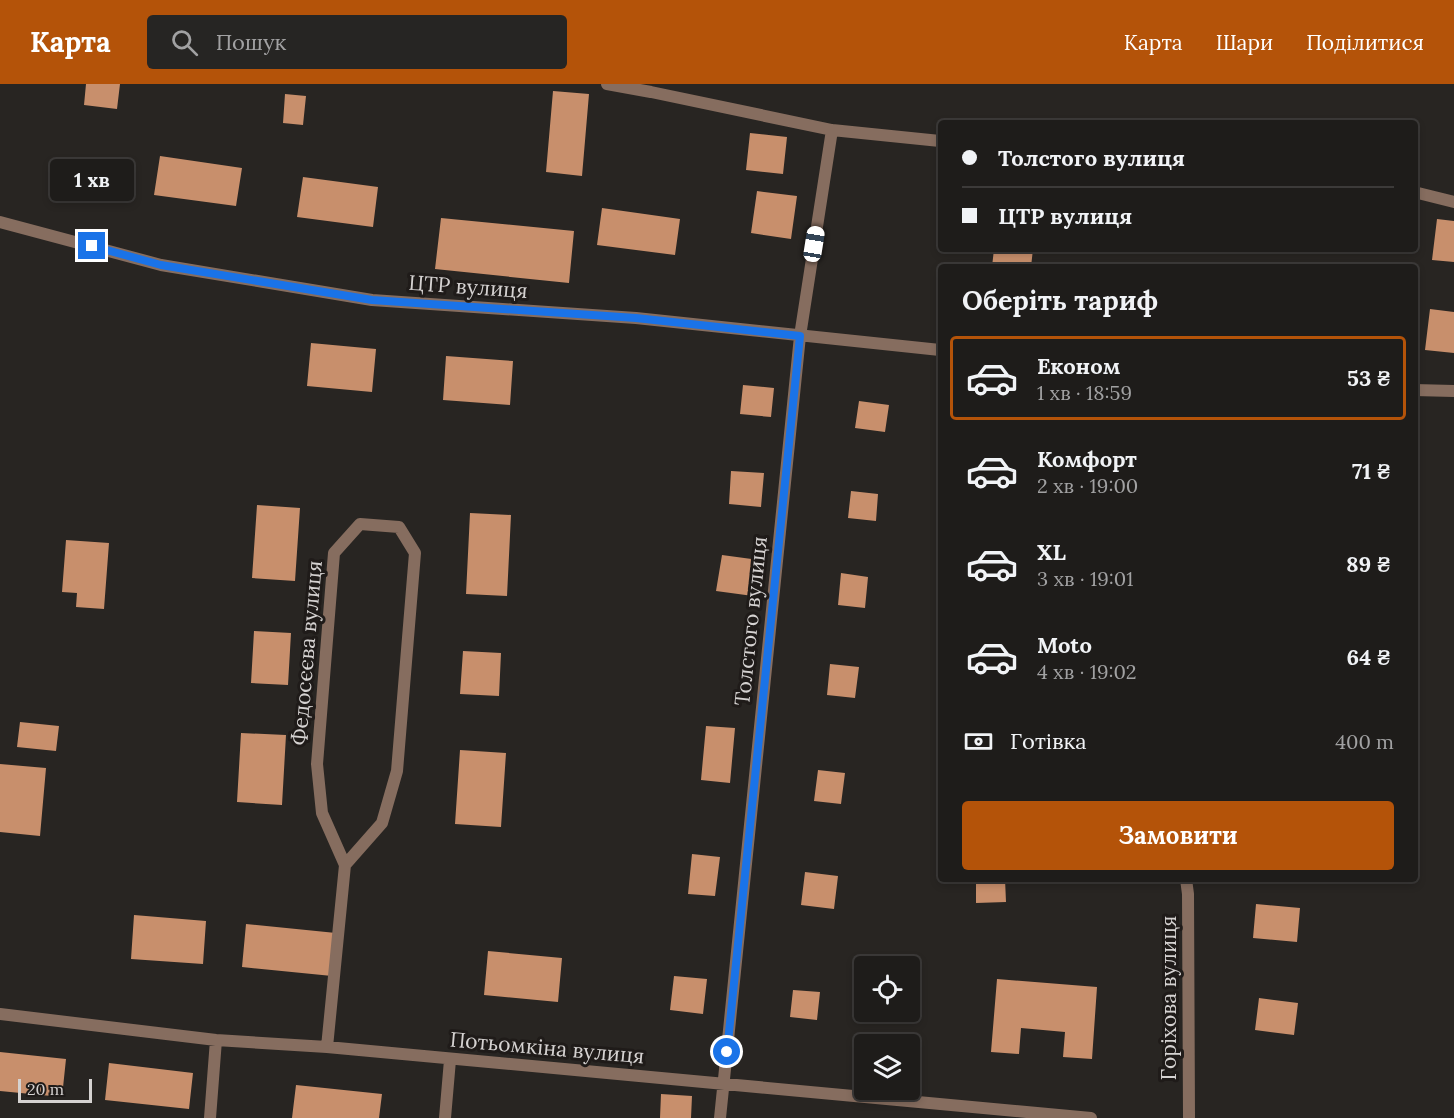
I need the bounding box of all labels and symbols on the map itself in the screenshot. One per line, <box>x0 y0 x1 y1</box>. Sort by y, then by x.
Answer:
callout: 1 хв <box>50 159 134 201</box>
car <box>802 225 826 263</box>
route end <box>78 232 105 259</box>
street label: ЦТР вулиця <box>408 269 529 304</box>
street label: Толстого вулиця <box>728 535 773 707</box>
street label: Федосєєва вулиця <box>285 559 328 747</box>
street label: Горіхова вулиця <box>1155 916 1182 1080</box>
street label: Потьомкіна вулиця <box>449 1026 645 1069</box>
route start <box>713 1038 740 1065</box>
scale bar <box>18 1076 92 1104</box>

